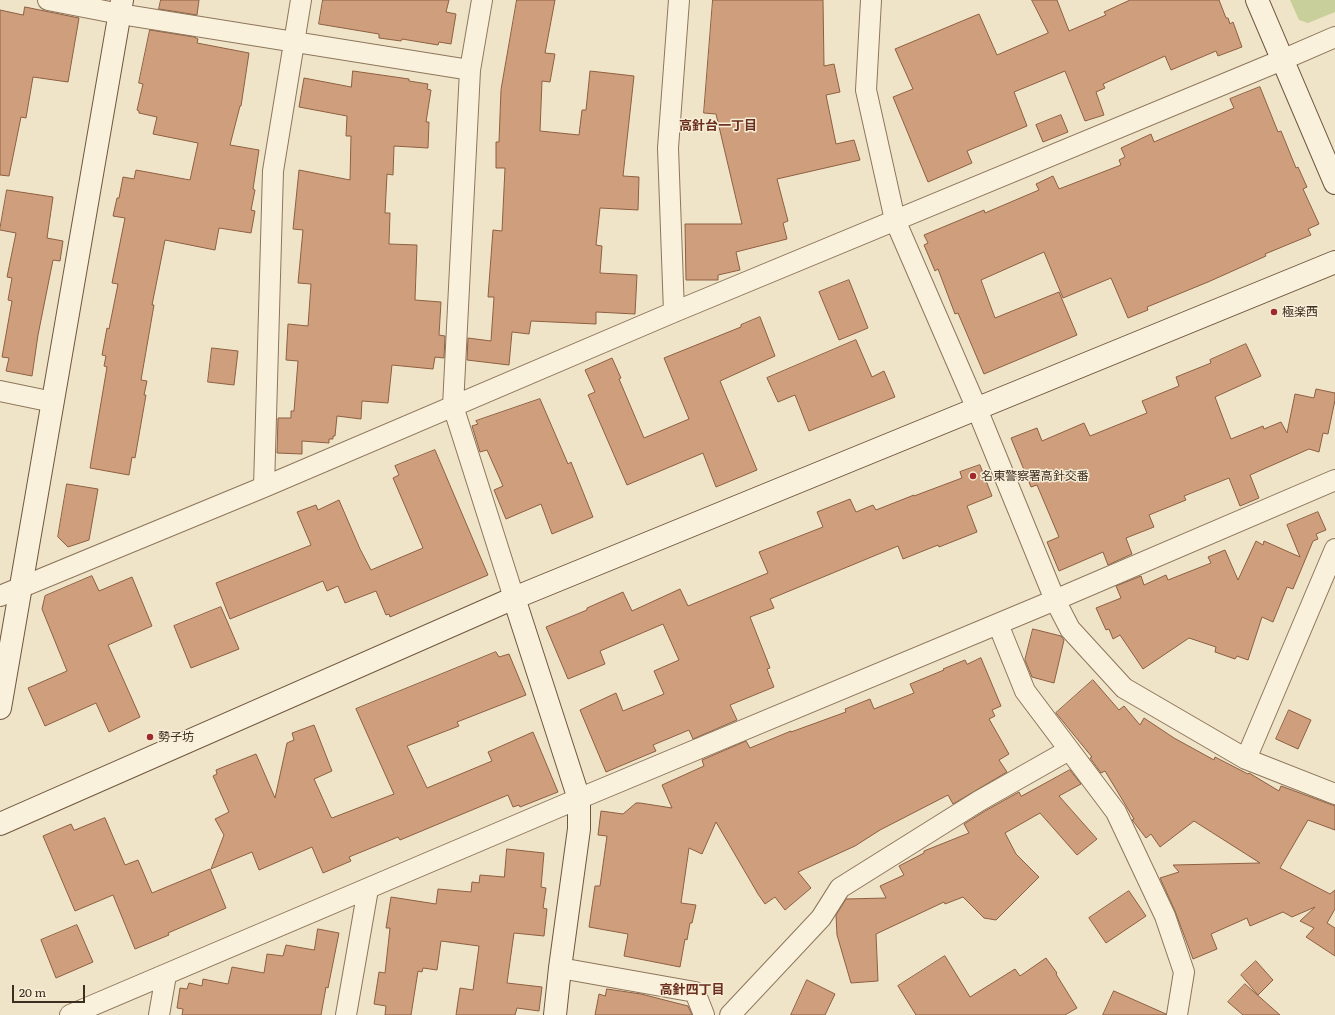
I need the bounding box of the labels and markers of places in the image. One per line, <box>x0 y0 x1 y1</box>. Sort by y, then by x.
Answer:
place label: 極楽西 <box>1282 305 1318 319</box>
marker: 極楽西 <box>1269 307 1279 317</box>
place label: 名東警察署高針交番 <box>981 469 1089 483</box>
marker: 名東警察署高針交番 <box>968 471 978 481</box>
place label: 勢子坊 <box>158 730 194 744</box>
marker: 勢子坊 <box>145 732 155 742</box>

